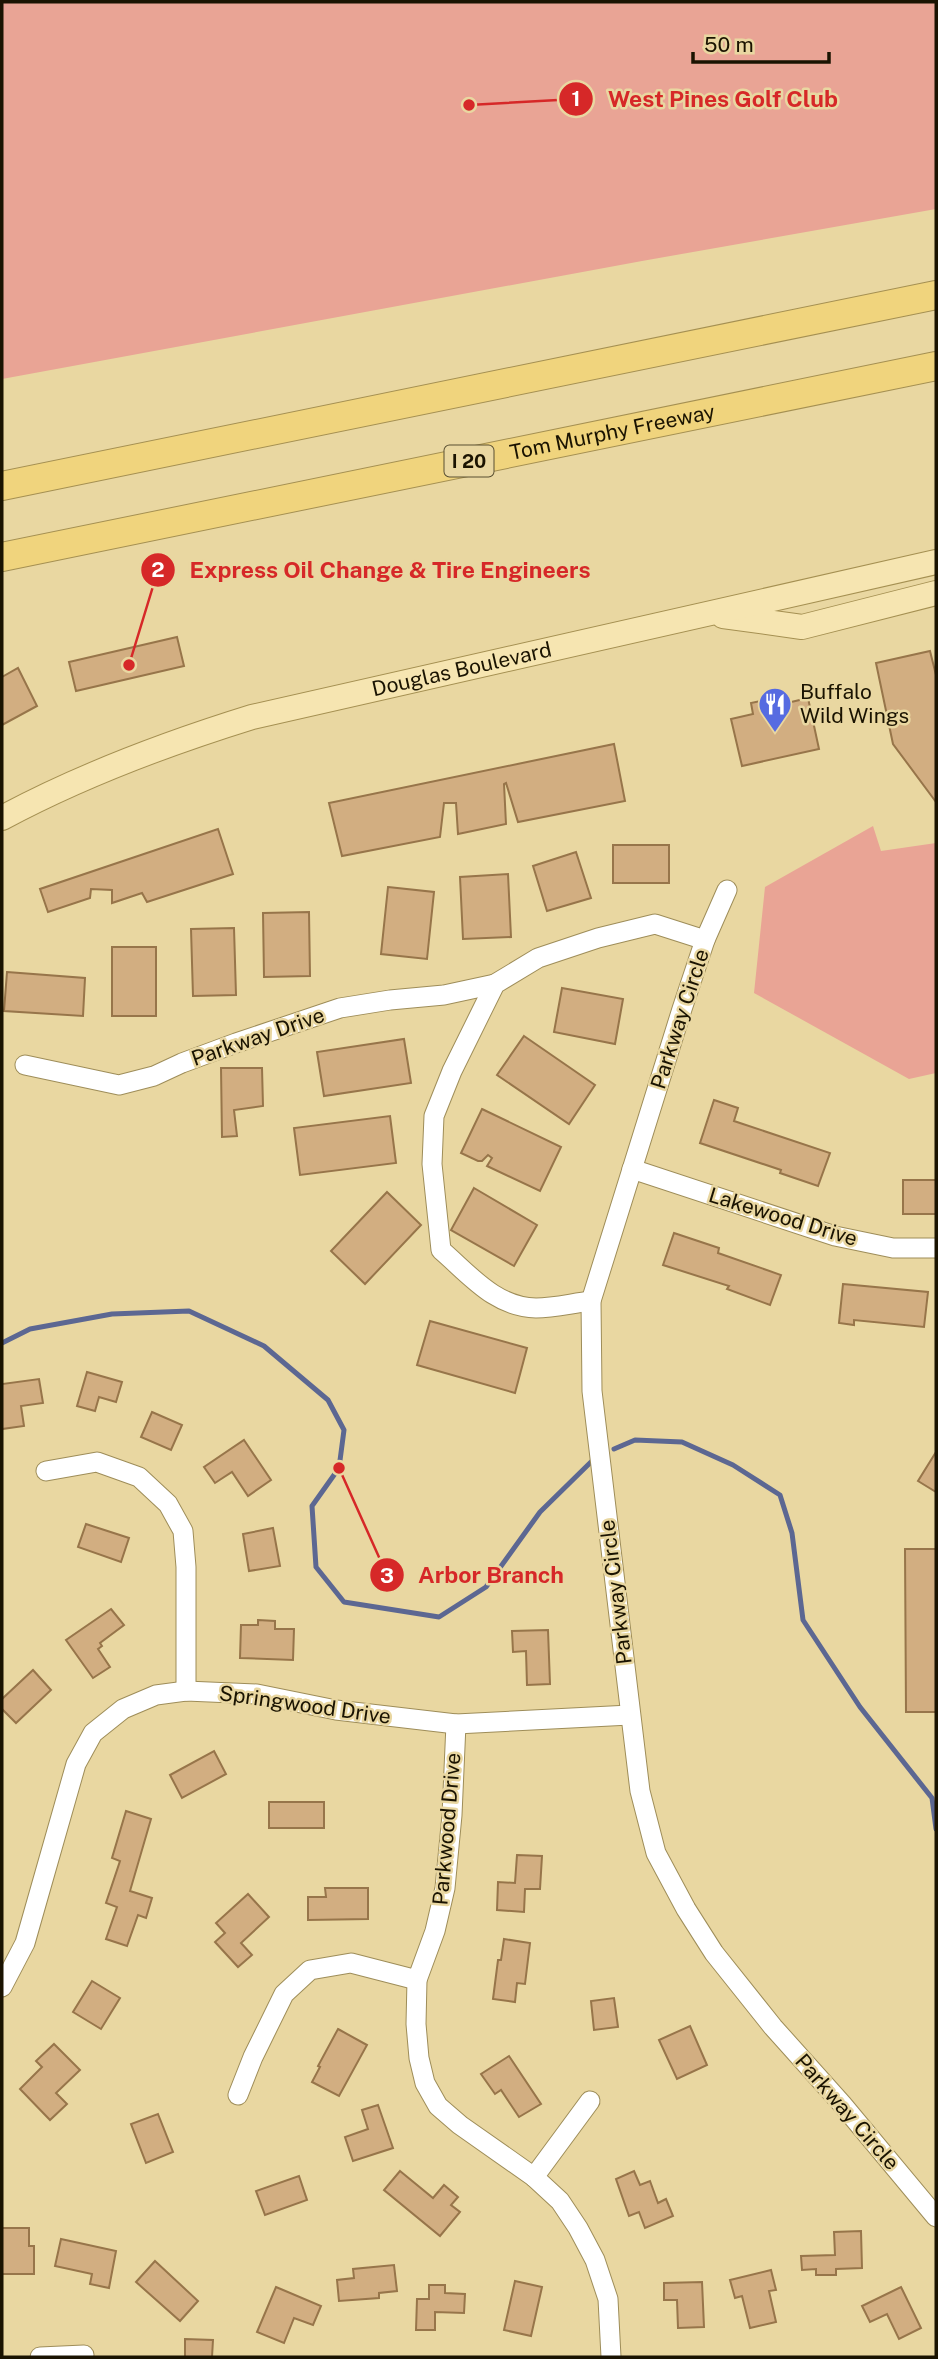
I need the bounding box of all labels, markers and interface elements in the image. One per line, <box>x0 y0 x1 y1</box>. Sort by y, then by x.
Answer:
scale bar <box>693 21 830 65</box>
text: 50 m <box>704 32 754 57</box>
callout: West Pines Golf Club <box>559 77 852 121</box>
text: West Pines Golf Club <box>608 85 838 112</box>
text: 1 <box>572 86 581 111</box>
street label: Tom Murphy Freeway <box>507 399 717 465</box>
road number: I 20 <box>444 446 494 476</box>
callout: Express Oil Change & Tire Engineers <box>140 548 605 592</box>
text: Express Oil Change & Tire Engineers <box>189 556 591 583</box>
text: 2 <box>151 557 165 582</box>
street label: Douglas Boulevard <box>369 637 554 701</box>
place label: Buffalo Wild Wings <box>800 679 909 728</box>
restaurant icon: Buffalo Wild Wings <box>756 685 794 734</box>
street label: Parkway Circle <box>645 946 714 1092</box>
street label: Parkway Drive <box>188 1002 328 1071</box>
street label: Lakewood Drive <box>706 1182 861 1251</box>
street label: Parkway Circle <box>594 1518 637 1666</box>
callout: Arbor Branch <box>369 1553 578 1597</box>
text: Arbor Branch <box>418 1561 564 1588</box>
text: 3 <box>380 1563 394 1588</box>
street label: Springwood Drive <box>218 1680 393 1729</box>
street label: Parkwood Drive <box>427 1752 466 1906</box>
street label: Parkway Circle <box>790 2049 905 2175</box>

